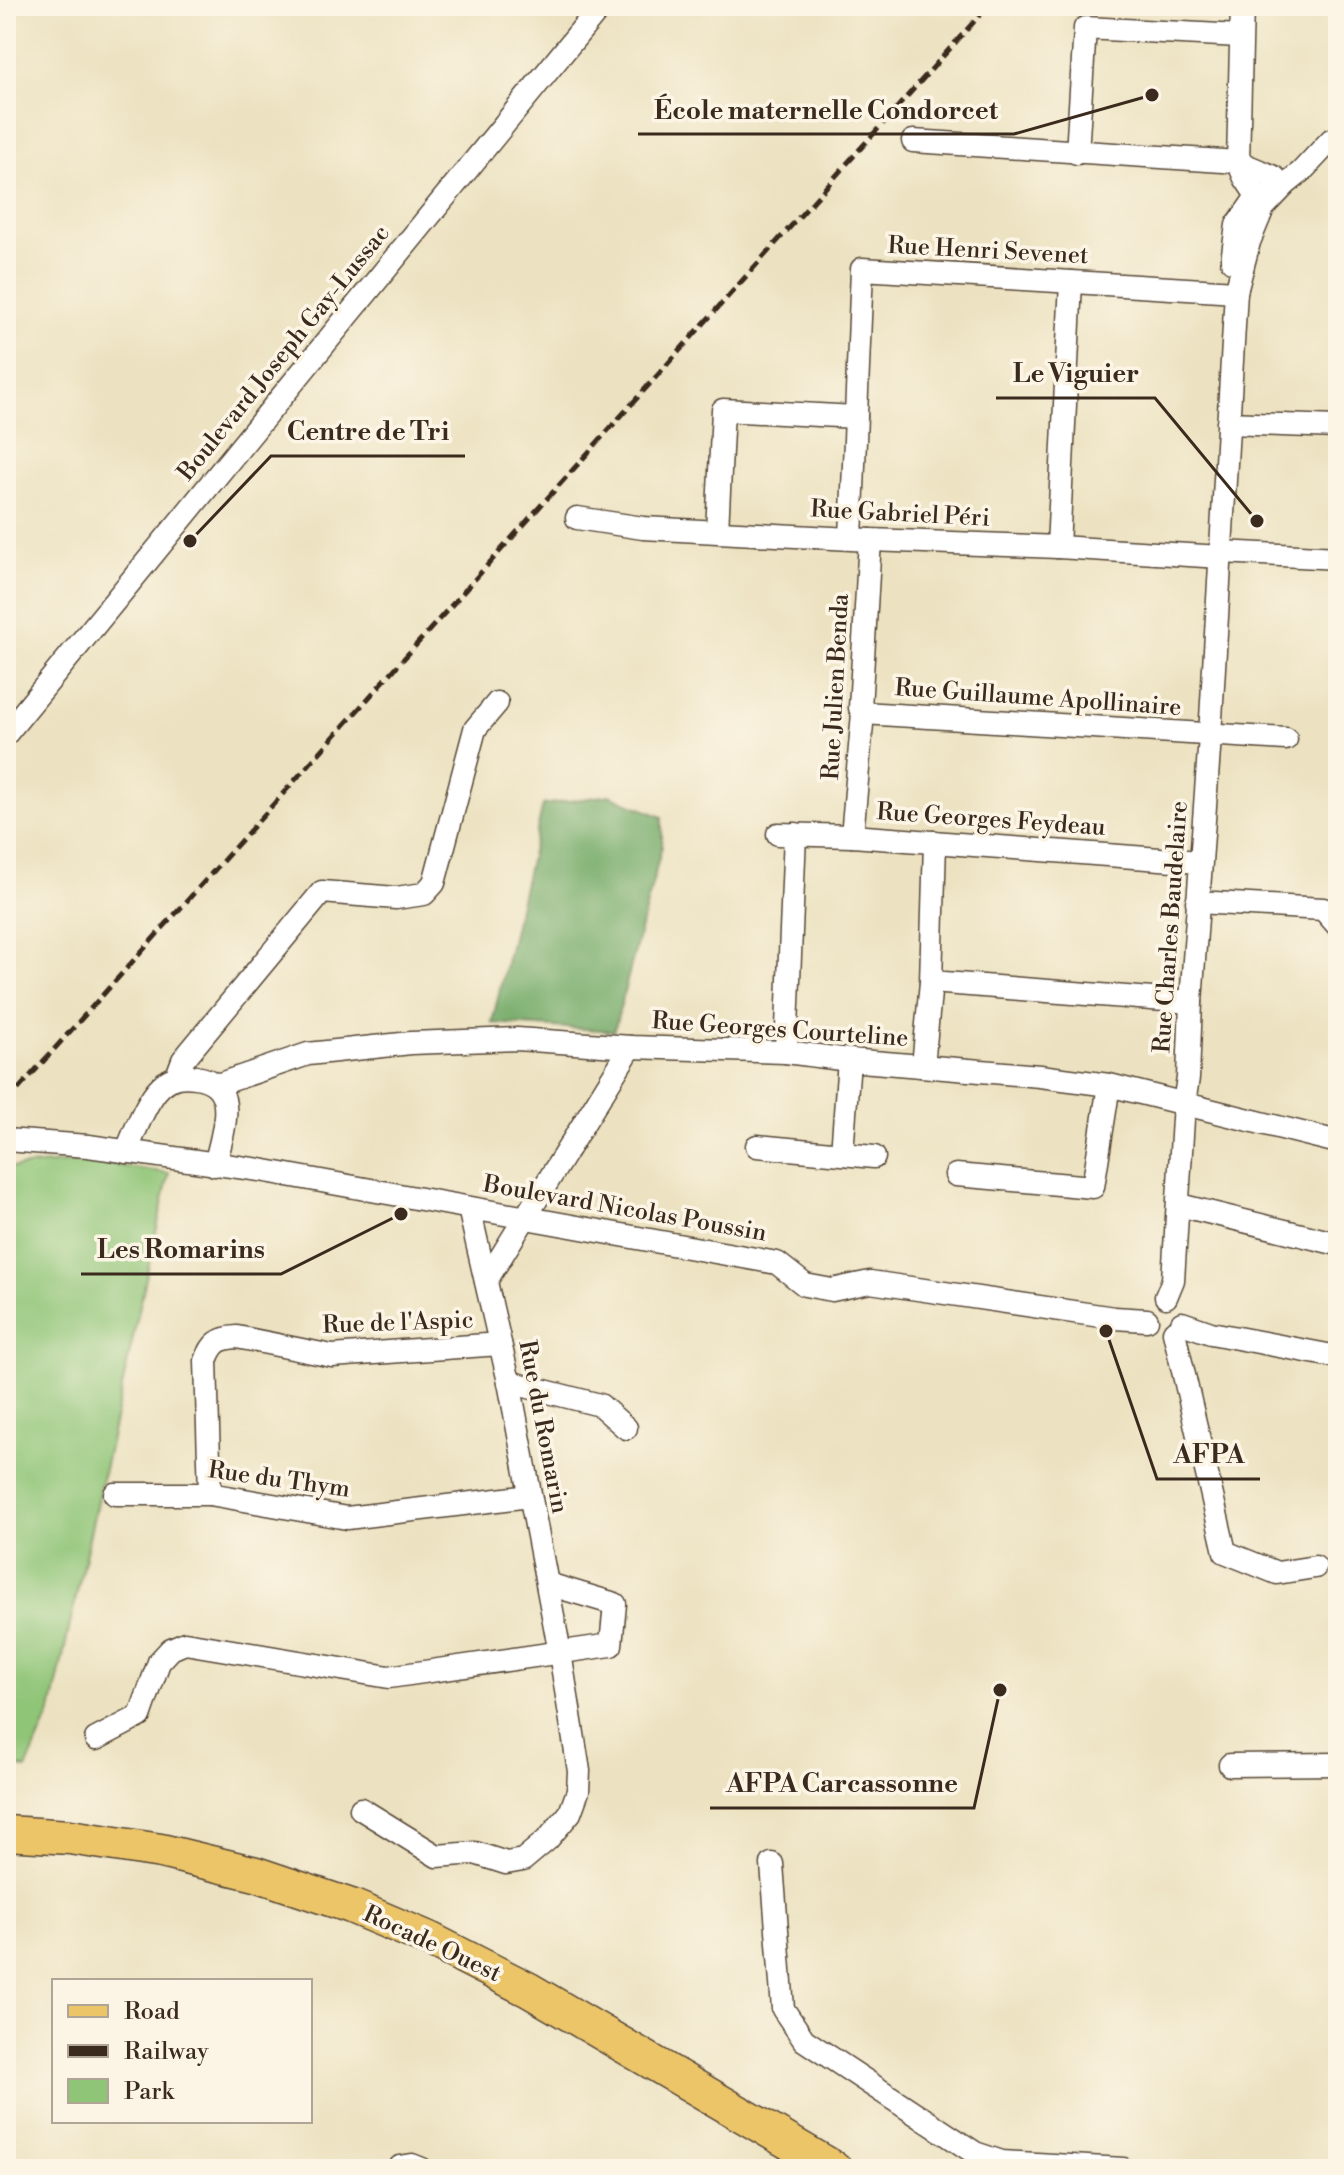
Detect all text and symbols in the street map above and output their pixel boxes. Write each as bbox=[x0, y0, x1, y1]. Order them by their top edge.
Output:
callout: École maternelle Condorcet bbox=[638, 84, 1014, 134]
text: École maternelle Condorcet bbox=[654, 93, 999, 127]
street label: Boulevard Joseph Gay-Lussac bbox=[171, 219, 397, 488]
street label: Rue Henri Sevenet bbox=[887, 231, 1090, 271]
callout: Le Viguier bbox=[996, 348, 1155, 398]
text: Le Viguier bbox=[1013, 358, 1139, 390]
callout: Centre de Tri bbox=[271, 406, 465, 456]
text: Centre de Tri bbox=[287, 416, 449, 448]
street label: Rue Gabriel Péri bbox=[810, 494, 991, 534]
street label: Rue Julien Benda bbox=[816, 592, 856, 781]
street label: Rue Guillaume Apollinaire bbox=[894, 673, 1182, 723]
street label: Rue Georges Feydeau bbox=[875, 797, 1107, 843]
street label: Rue Charles Baudelaire bbox=[1147, 800, 1195, 1054]
street label: Rue Georges Courteline bbox=[651, 1006, 909, 1054]
street label: Boulevard Nicolas Poussin bbox=[480, 1169, 769, 1249]
callout: Les Romarins bbox=[81, 1224, 281, 1274]
text: Les Romarins bbox=[97, 1234, 265, 1266]
street label: Rue de l'Aspic bbox=[322, 1305, 474, 1341]
street label: Rue du Romarin bbox=[512, 1338, 574, 1516]
callout: AFPA bbox=[1157, 1429, 1260, 1479]
text: AFPA bbox=[1172, 1439, 1245, 1471]
street label: Rue du Thym bbox=[206, 1455, 352, 1505]
callout: AFPA Carcassonne bbox=[710, 1758, 974, 1808]
text: AFPA Carcassonne bbox=[725, 1768, 958, 1800]
street label: Rocade Ouest bbox=[358, 1899, 506, 1989]
legend bbox=[52, 1979, 312, 2123]
text: Road bbox=[124, 1997, 180, 2027]
text: Railway bbox=[124, 2037, 209, 2067]
text: Park bbox=[124, 2077, 175, 2107]

